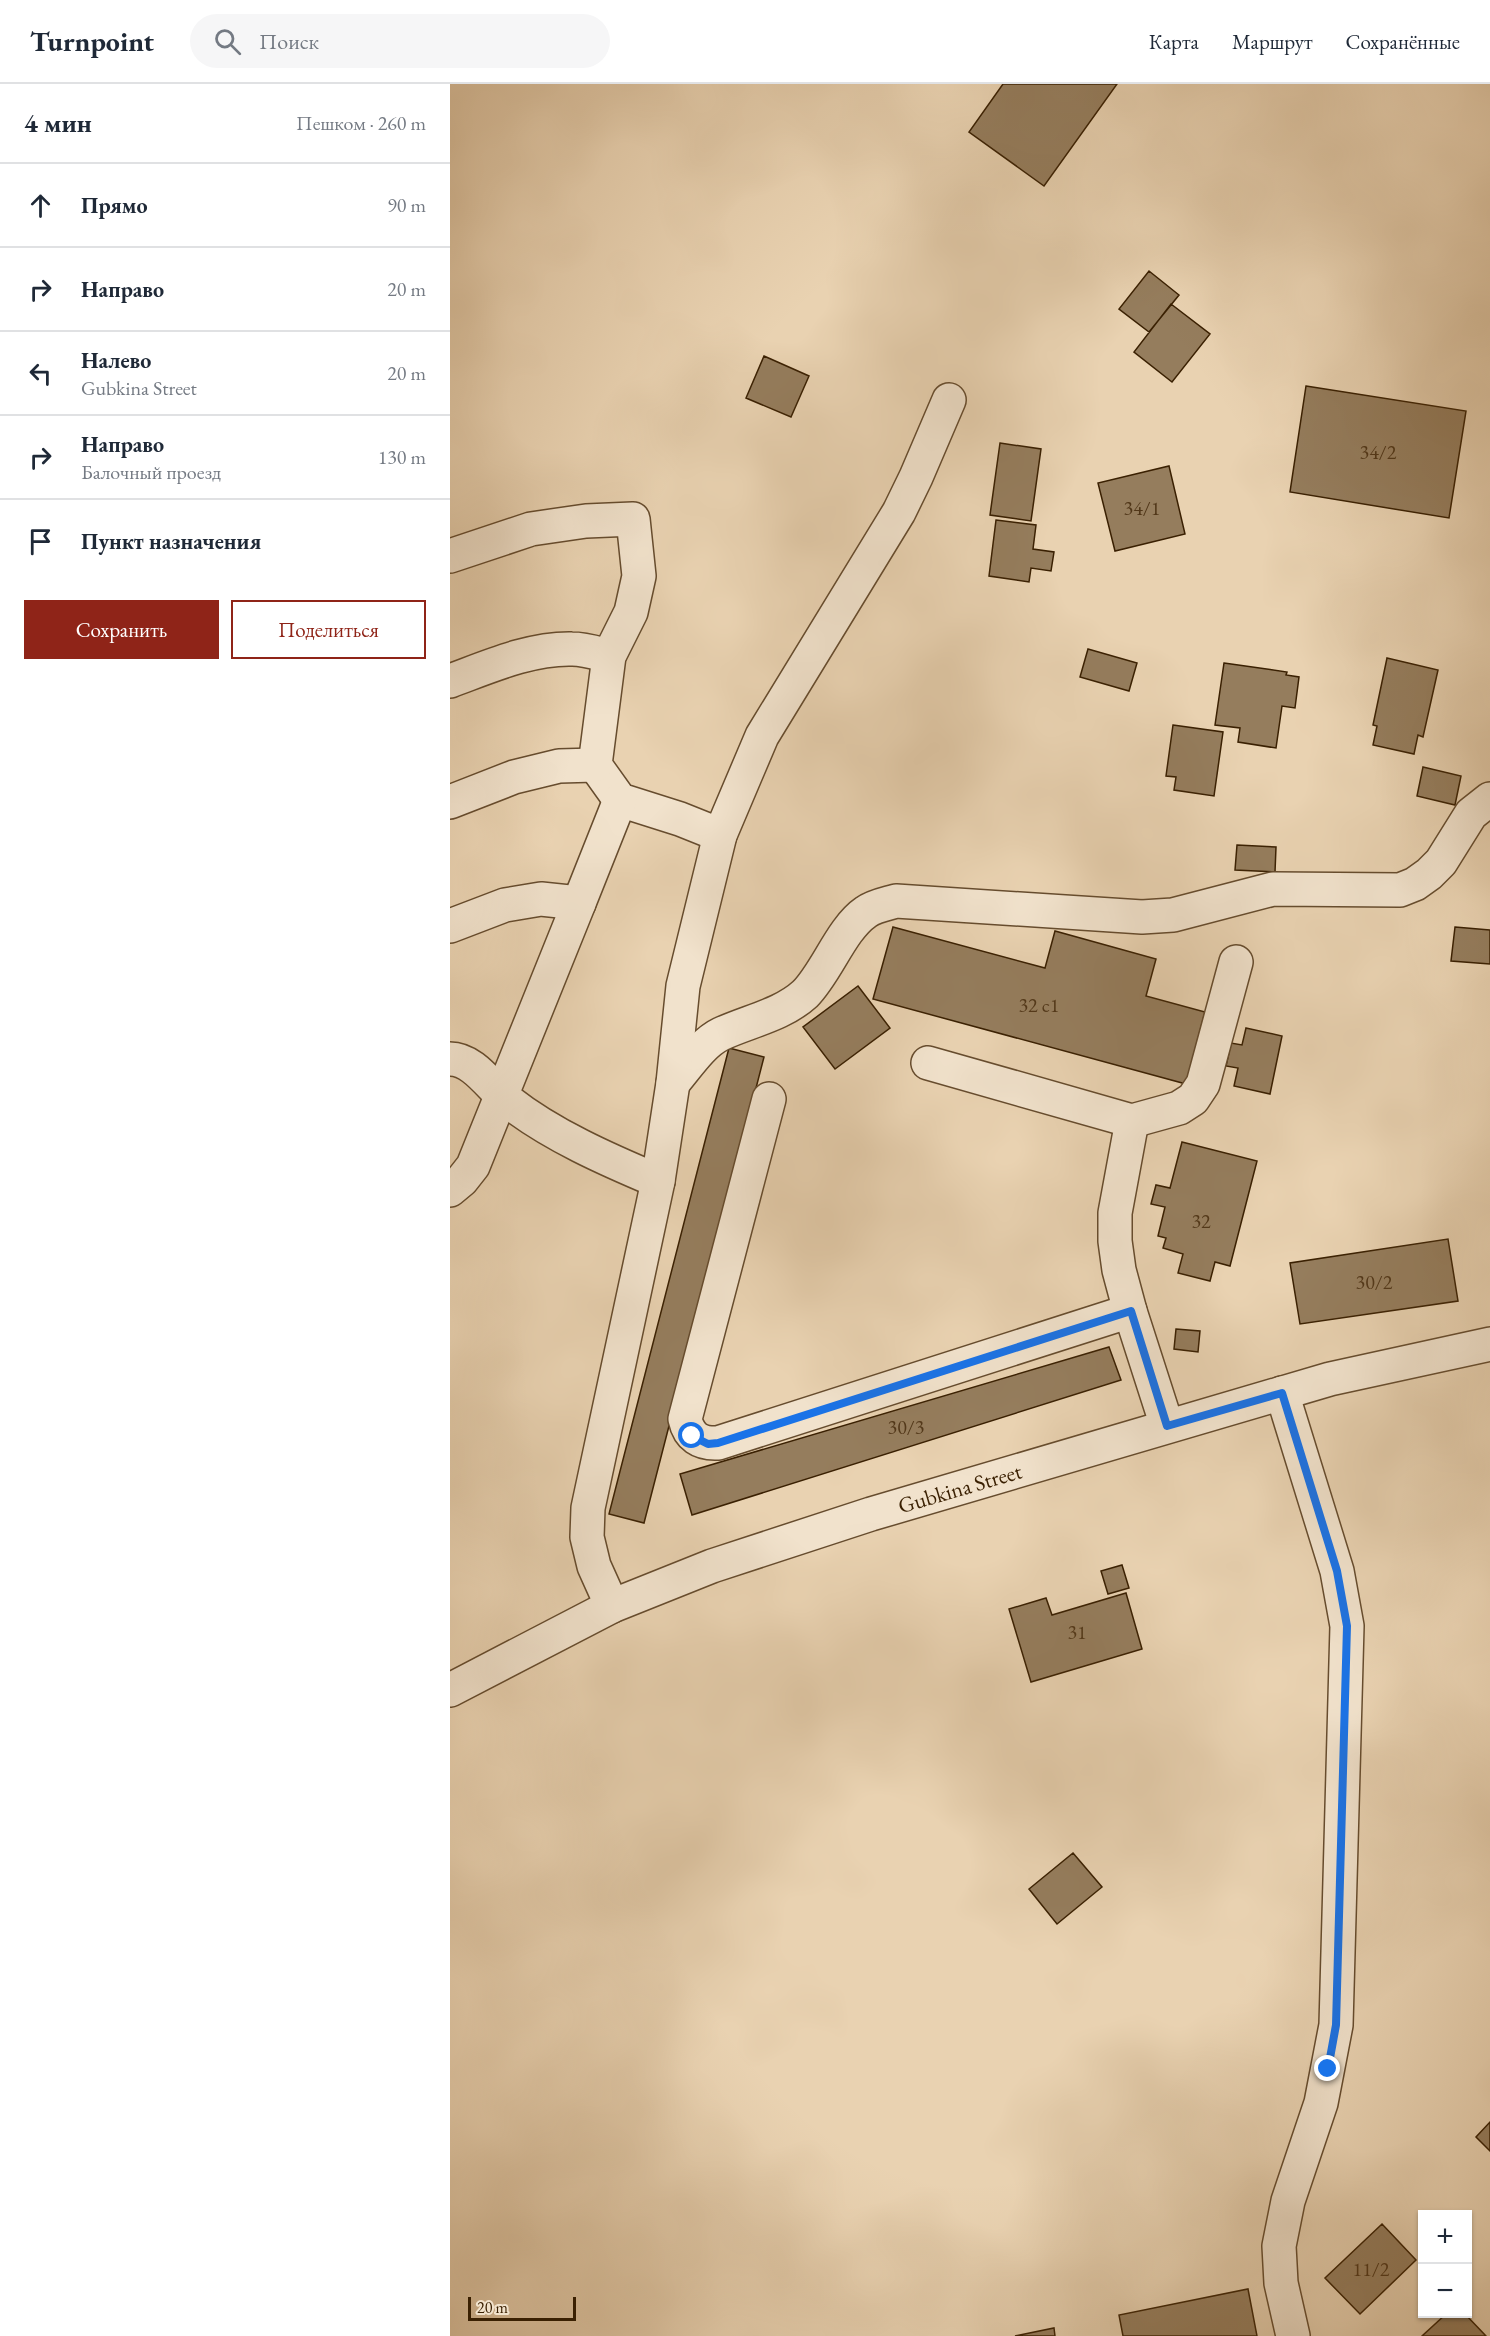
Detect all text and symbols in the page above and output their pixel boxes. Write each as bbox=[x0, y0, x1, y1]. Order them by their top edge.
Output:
search box bbox=[190, 14, 610, 68]
text: Turnpoint bbox=[30, 23, 154, 59]
icon: search bbox=[211, 25, 244, 58]
text: Поиск bbox=[259, 27, 319, 56]
text: Карта bbox=[1149, 28, 1199, 55]
text: Маршрут bbox=[1232, 28, 1313, 55]
text: Сохранённые bbox=[1346, 28, 1460, 55]
text: 4 мин bbox=[24, 106, 92, 140]
text: Пешком · 260 m bbox=[296, 110, 426, 136]
icon: ahead bbox=[24, 189, 57, 222]
text: Прямо bbox=[81, 191, 148, 220]
text: 90 m bbox=[387, 192, 426, 218]
icon: right bbox=[24, 273, 57, 306]
text: Направо bbox=[81, 275, 164, 304]
text: 20 m bbox=[387, 276, 426, 302]
text: Налево bbox=[81, 346, 151, 375]
icon: left bbox=[24, 357, 57, 390]
text: 20 m bbox=[387, 360, 426, 386]
text: Gubkina Street bbox=[81, 375, 197, 401]
text: Направо bbox=[81, 430, 164, 459]
house number: 34/2 bbox=[1360, 439, 1397, 465]
icon: right bbox=[24, 441, 57, 474]
text: 130 m bbox=[378, 444, 426, 470]
text: Балочный проезд bbox=[81, 459, 221, 485]
house number: 34/1 bbox=[1124, 495, 1160, 521]
icon: arrive bbox=[24, 525, 57, 558]
text: Пункт назначения bbox=[81, 527, 261, 556]
button: Сохранить bbox=[24, 600, 219, 659]
button: Поделиться bbox=[231, 600, 426, 659]
house number: 32 с1 bbox=[1019, 992, 1059, 1018]
house number: 32 bbox=[1191, 1208, 1211, 1234]
house number: 30/2 bbox=[1356, 1269, 1393, 1295]
house number: 30/3 bbox=[888, 1414, 924, 1440]
route start bbox=[678, 1422, 704, 1448]
street label: Gubkina Street bbox=[894, 1456, 1025, 1520]
house number: 31 bbox=[1067, 1619, 1087, 1645]
route end bbox=[1314, 2055, 1340, 2081]
map controls bbox=[1418, 2210, 1472, 2318]
button: + bbox=[1418, 2210, 1472, 2264]
house number: 11/2 bbox=[1353, 2256, 1390, 2282]
button: − bbox=[1418, 2264, 1472, 2318]
scale bar bbox=[468, 2294, 576, 2322]
text: 20 m bbox=[477, 2297, 508, 2318]

